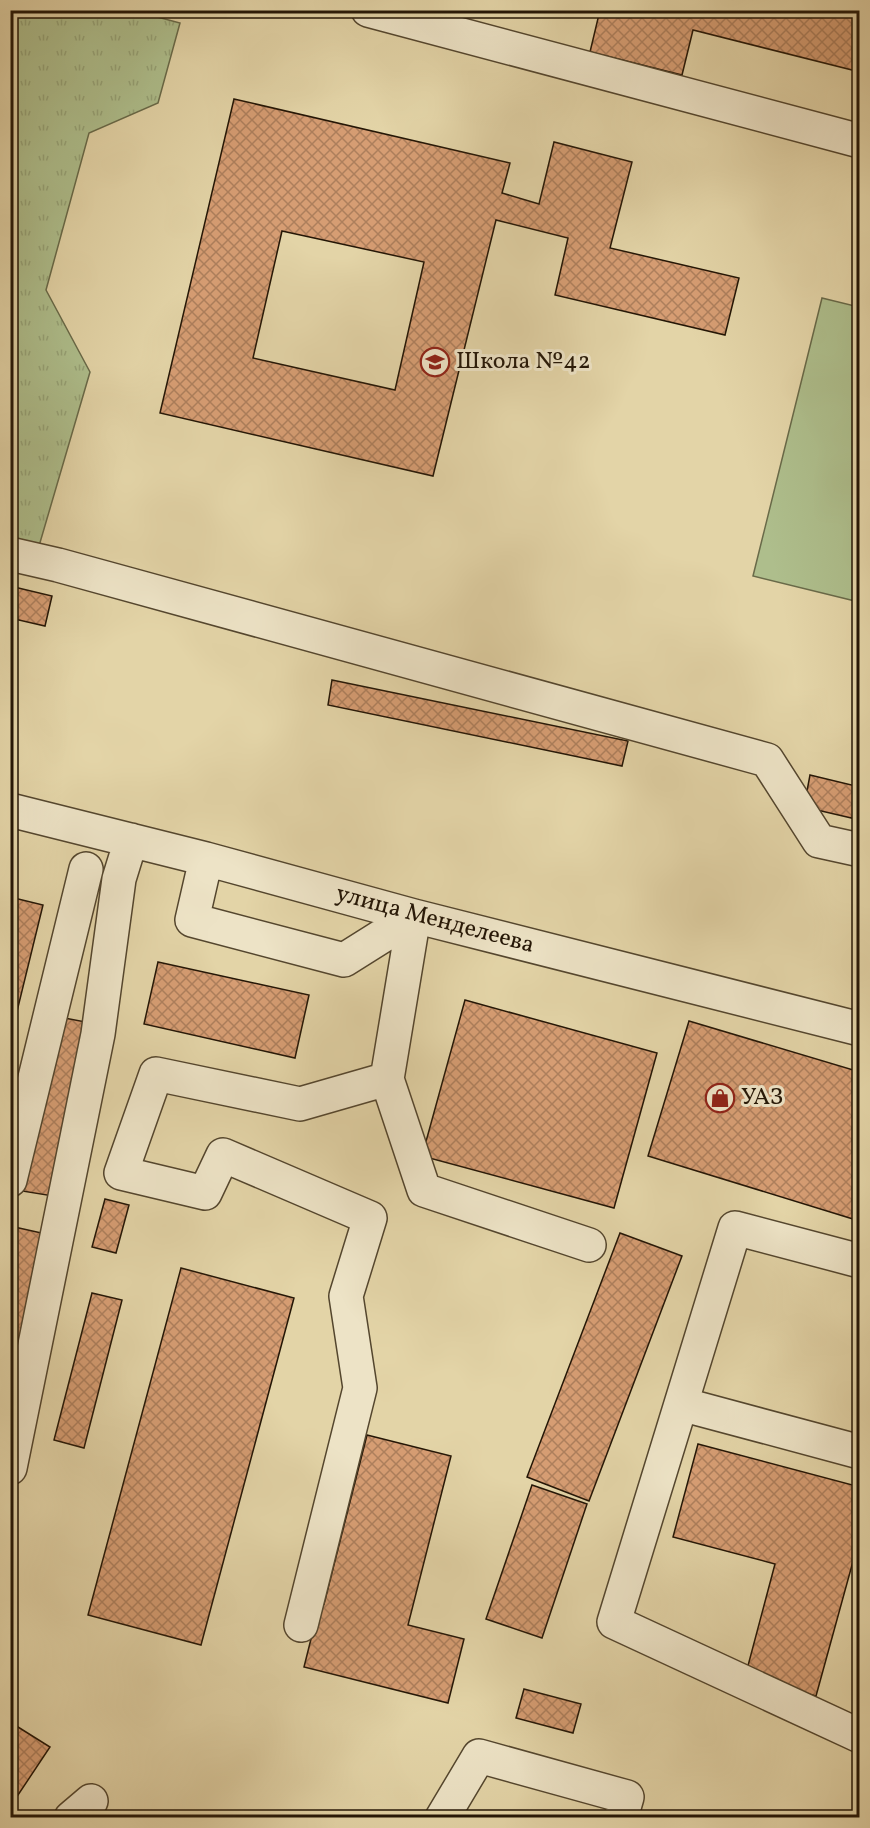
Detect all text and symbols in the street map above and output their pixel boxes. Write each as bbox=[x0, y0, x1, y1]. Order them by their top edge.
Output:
place label: Школа №42 bbox=[456, 345, 591, 379]
school or university icon: Школа №42 bbox=[419, 346, 451, 378]
street label: улица Менделеева bbox=[332, 877, 538, 963]
place label: УАЗ bbox=[741, 1081, 783, 1115]
shop icon: УАЗ bbox=[704, 1082, 736, 1114]

